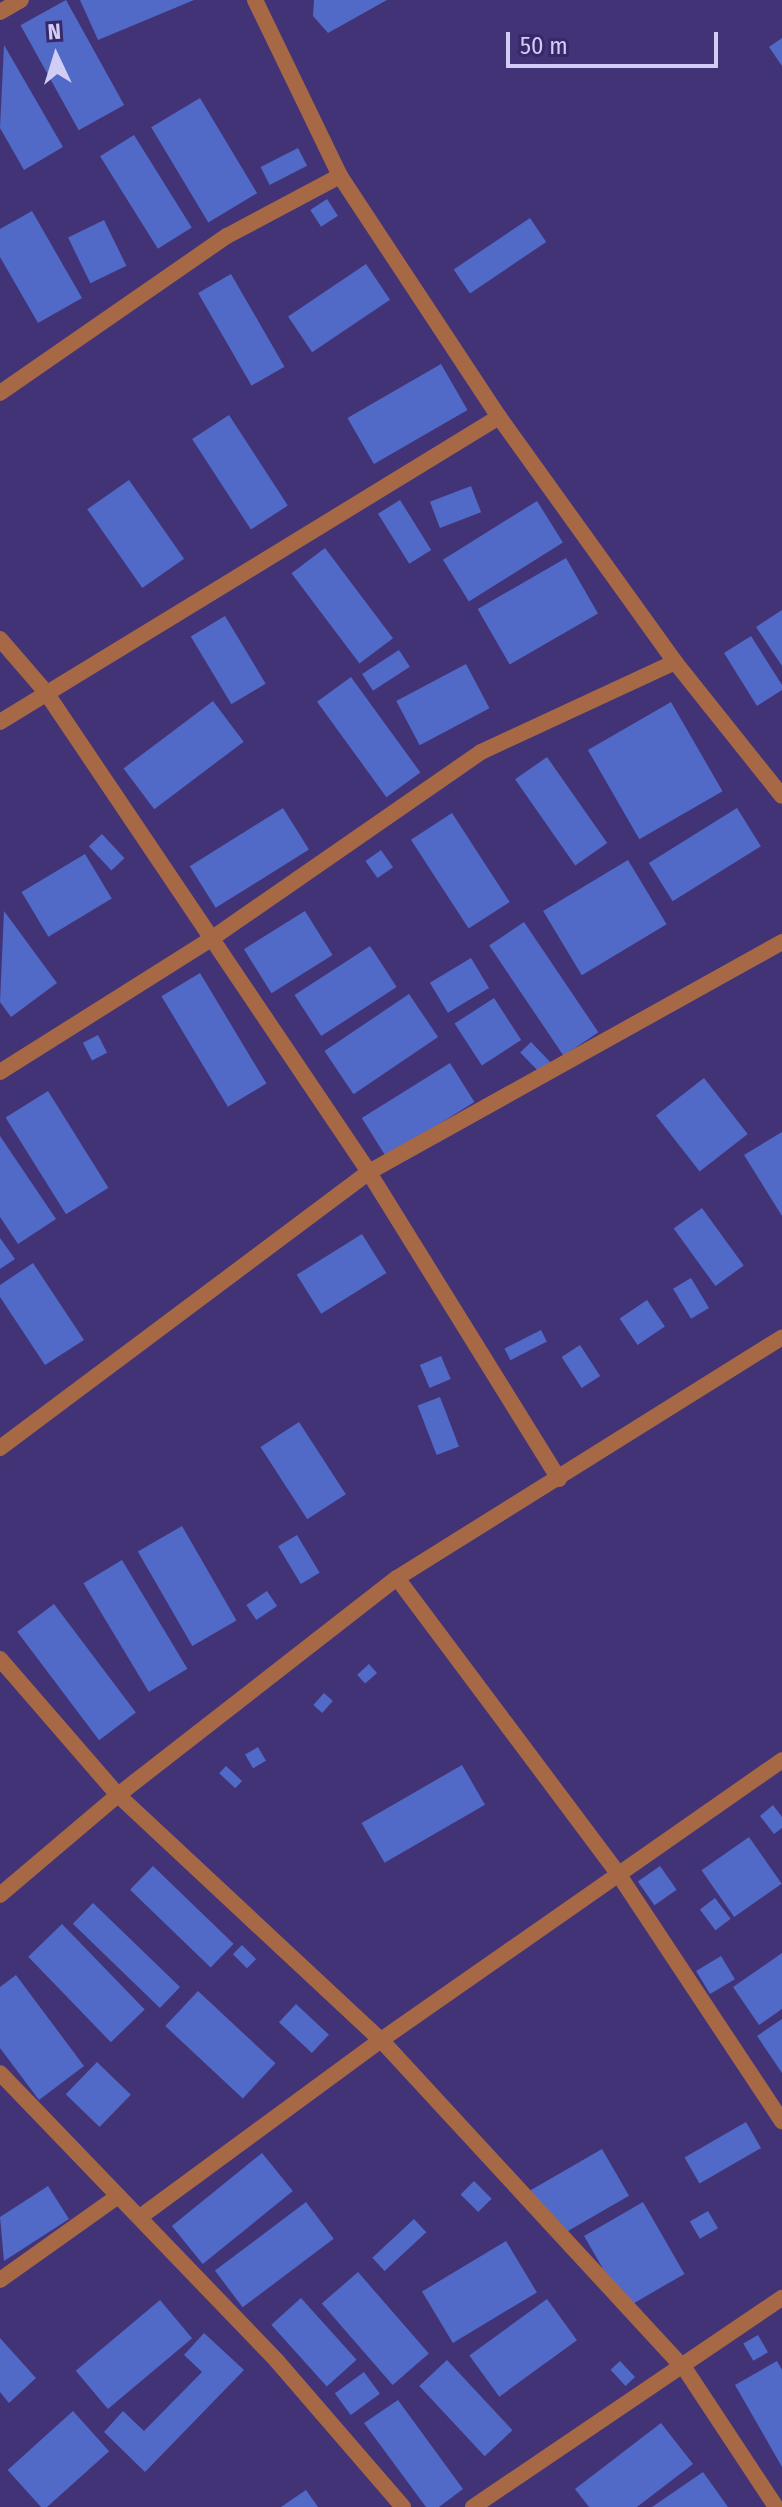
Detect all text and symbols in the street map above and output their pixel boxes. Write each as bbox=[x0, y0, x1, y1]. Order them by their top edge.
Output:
north arrow bbox=[16, 16, 96, 96]
scale bar bbox=[510, 16, 722, 66]
text: N bbox=[47, 18, 62, 45]
text: 50 m bbox=[520, 32, 568, 60]

